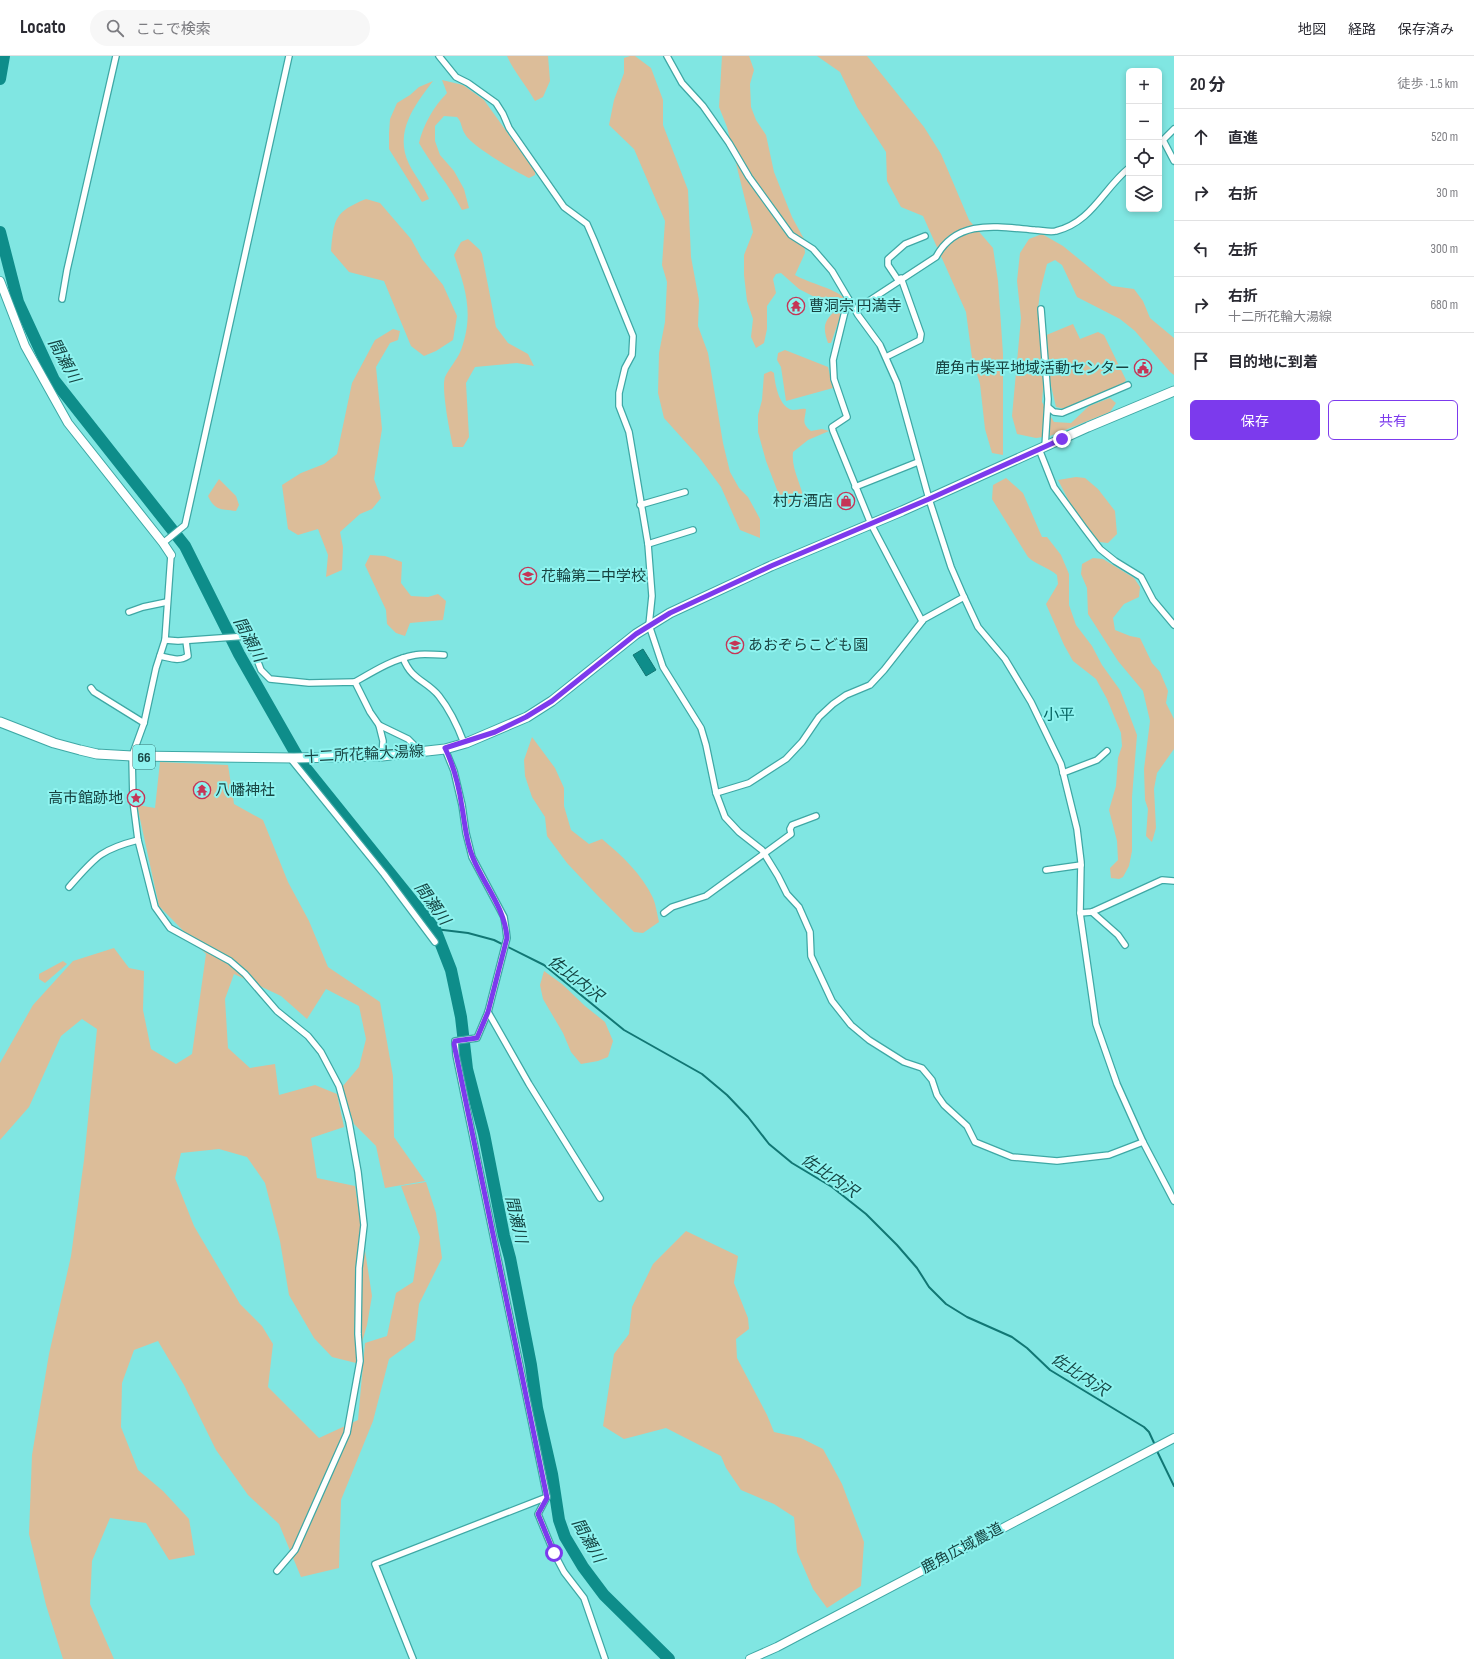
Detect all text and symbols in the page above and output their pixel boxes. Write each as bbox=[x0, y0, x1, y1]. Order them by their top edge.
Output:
search box bbox=[90, 10, 370, 46]
text: Locato bbox=[20, 16, 66, 39]
icon: search bbox=[104, 17, 126, 39]
text: ここで検索 bbox=[136, 20, 211, 39]
text: 地図 bbox=[1298, 21, 1326, 38]
text: 経路 bbox=[1348, 21, 1376, 38]
text: 保存済み bbox=[1398, 21, 1454, 38]
map controls bbox=[1126, 68, 1162, 212]
button: + bbox=[1126, 68, 1162, 104]
text: 20 分 bbox=[1190, 75, 1225, 95]
text: 徒歩 · 1.5 km bbox=[1397, 76, 1458, 92]
button: − bbox=[1126, 104, 1162, 140]
icon: ahead bbox=[1190, 126, 1212, 148]
text: 直進 bbox=[1228, 129, 1258, 148]
text: 520 m bbox=[1431, 129, 1458, 145]
button: locate bbox=[1126, 140, 1162, 176]
button: layers bbox=[1126, 176, 1162, 212]
icon: right bbox=[1190, 182, 1212, 204]
text: 右折 bbox=[1228, 185, 1258, 204]
text: 30 m bbox=[1436, 185, 1458, 201]
icon: left bbox=[1190, 238, 1212, 260]
text: 左折 bbox=[1228, 241, 1258, 260]
text: 300 m bbox=[1431, 241, 1458, 257]
text: 右折 bbox=[1228, 287, 1258, 306]
icon: right bbox=[1190, 294, 1212, 316]
temple icon: 曹洞宗 円満寺 bbox=[786, 296, 806, 316]
place label: 曹洞宗 円満寺 bbox=[809, 297, 901, 316]
text: 680 m bbox=[1430, 297, 1458, 313]
text: 十二所花輪大湯線 bbox=[1228, 309, 1332, 325]
water label: 間瀬川 bbox=[44, 335, 85, 388]
icon: arrive bbox=[1190, 350, 1212, 372]
text: 目的地に到着 bbox=[1228, 353, 1318, 372]
public building icon: 鹿角市柴平地域活動センター bbox=[1133, 358, 1153, 378]
place label: 鹿角市柴平地域活動センター bbox=[935, 359, 1130, 378]
button: 保存 bbox=[1190, 400, 1320, 440]
button: 共有 bbox=[1328, 400, 1458, 440]
route end bbox=[1053, 430, 1071, 448]
shop icon: 村方酒店 bbox=[836, 491, 856, 511]
place label: 村方酒店 bbox=[773, 492, 833, 511]
school or university icon: 花輪第二中学校 bbox=[518, 566, 538, 586]
place label: 花輪第二中学校 bbox=[541, 567, 646, 586]
water label: 間瀬川 bbox=[229, 614, 269, 667]
school or university icon: あおぞらこども園 bbox=[725, 635, 745, 655]
place label: あおぞらこども園 bbox=[748, 636, 868, 655]
district label: 小平 bbox=[1043, 706, 1075, 725]
street label: 十二所花輪大湯線 bbox=[304, 742, 424, 767]
road number: 66 bbox=[133, 745, 155, 769]
temple icon: 八幡神社 bbox=[192, 780, 212, 800]
place label: 八幡神社 bbox=[215, 781, 275, 800]
place icon: 高市館跡地 bbox=[126, 788, 146, 808]
place label: 高市館跡地 bbox=[48, 789, 123, 808]
water label: 間瀬川 bbox=[410, 879, 455, 930]
water label: 佐比内沢 bbox=[544, 952, 608, 1008]
water label: 佐比内沢 bbox=[797, 1150, 863, 1203]
water label: 間瀬川 bbox=[501, 1194, 531, 1247]
water label: 佐比内沢 bbox=[1047, 1350, 1113, 1402]
water label: 間瀬川 bbox=[567, 1515, 609, 1568]
street label: 鹿角広域農道 bbox=[918, 1519, 1006, 1578]
route start bbox=[545, 1544, 563, 1562]

